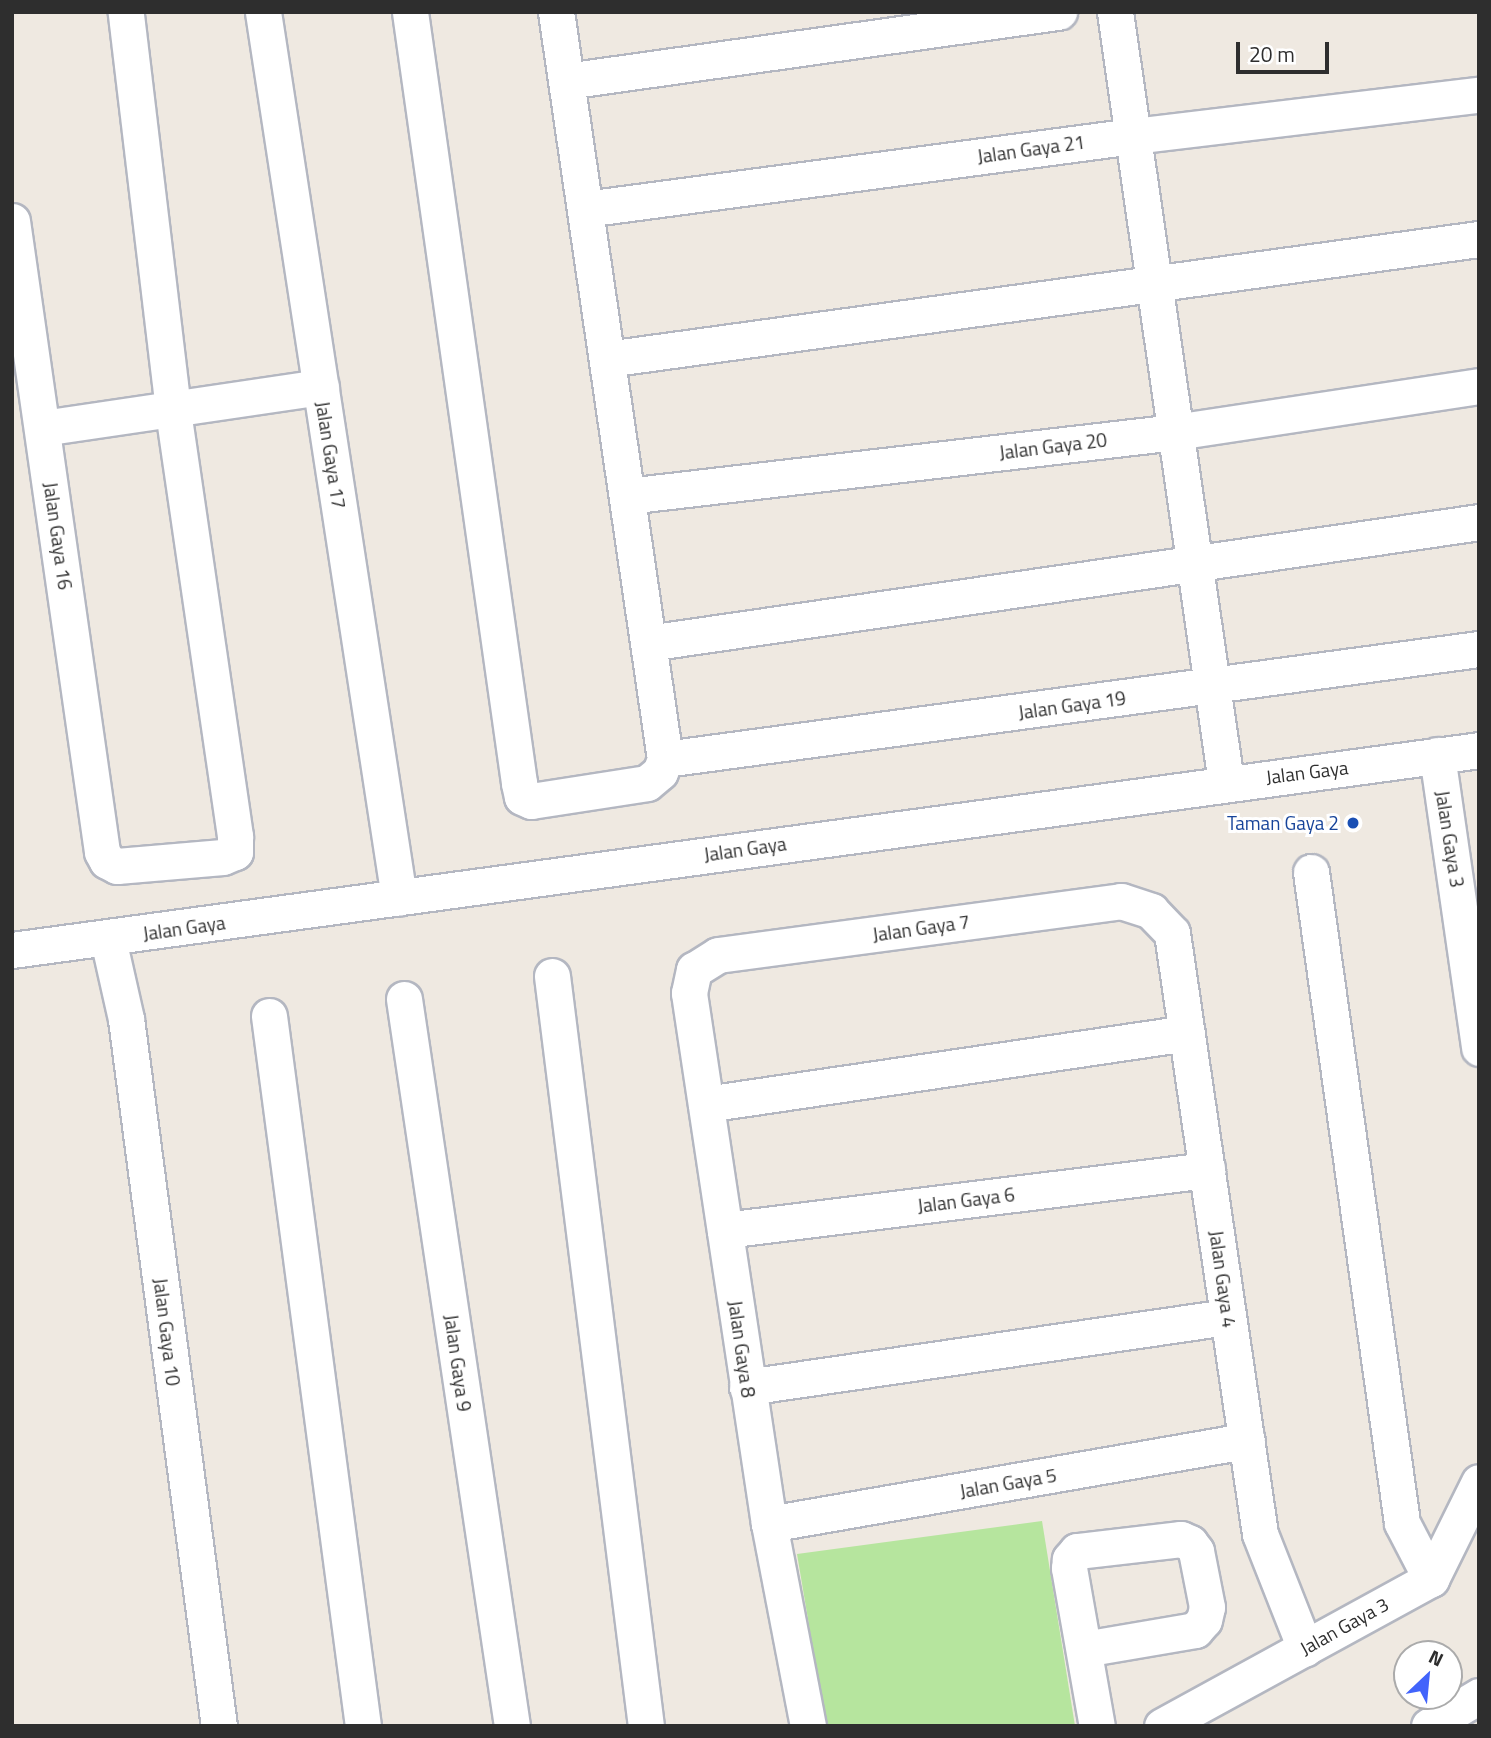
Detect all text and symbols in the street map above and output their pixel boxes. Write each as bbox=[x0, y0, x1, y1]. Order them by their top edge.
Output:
scale bar bbox=[1239, 28, 1332, 72]
text: 20 m bbox=[1249, 38, 1295, 70]
street label: Jalan Gaya 21 bbox=[976, 130, 1086, 168]
street label: Jalan Gaya 17 bbox=[311, 400, 351, 510]
street label: Jalan Gaya 20 bbox=[998, 428, 1108, 464]
street label: Jalan Gaya 16 bbox=[39, 481, 77, 591]
street label: Jalan Gaya 19 bbox=[1017, 686, 1127, 724]
street label: Jalan Gaya bbox=[1264, 756, 1350, 788]
street label: Jalan Gaya 3 bbox=[1431, 789, 1469, 889]
place label: Taman Gaya 2 bbox=[1227, 812, 1339, 834]
marker: Taman Gaya 2 bbox=[1345, 815, 1361, 831]
street label: Jalan Gaya bbox=[702, 832, 788, 866]
street label: Jalan Gaya 7 bbox=[871, 910, 971, 946]
street label: Jalan Gaya bbox=[141, 911, 227, 945]
street label: Jalan Gaya 6 bbox=[916, 1183, 1016, 1217]
street label: Jalan Gaya 4 bbox=[1205, 1229, 1241, 1329]
street label: Jalan Gaya 10 bbox=[149, 1277, 185, 1387]
street label: Jalan Gaya 8 bbox=[724, 1299, 760, 1399]
street label: Jalan Gaya 9 bbox=[440, 1313, 476, 1413]
street label: Jalan Gaya 5 bbox=[958, 1463, 1058, 1503]
street label: Jalan Gaya 3 bbox=[1296, 1592, 1392, 1660]
north arrow bbox=[1393, 1640, 1463, 1710]
text: N bbox=[1424, 1642, 1449, 1673]

